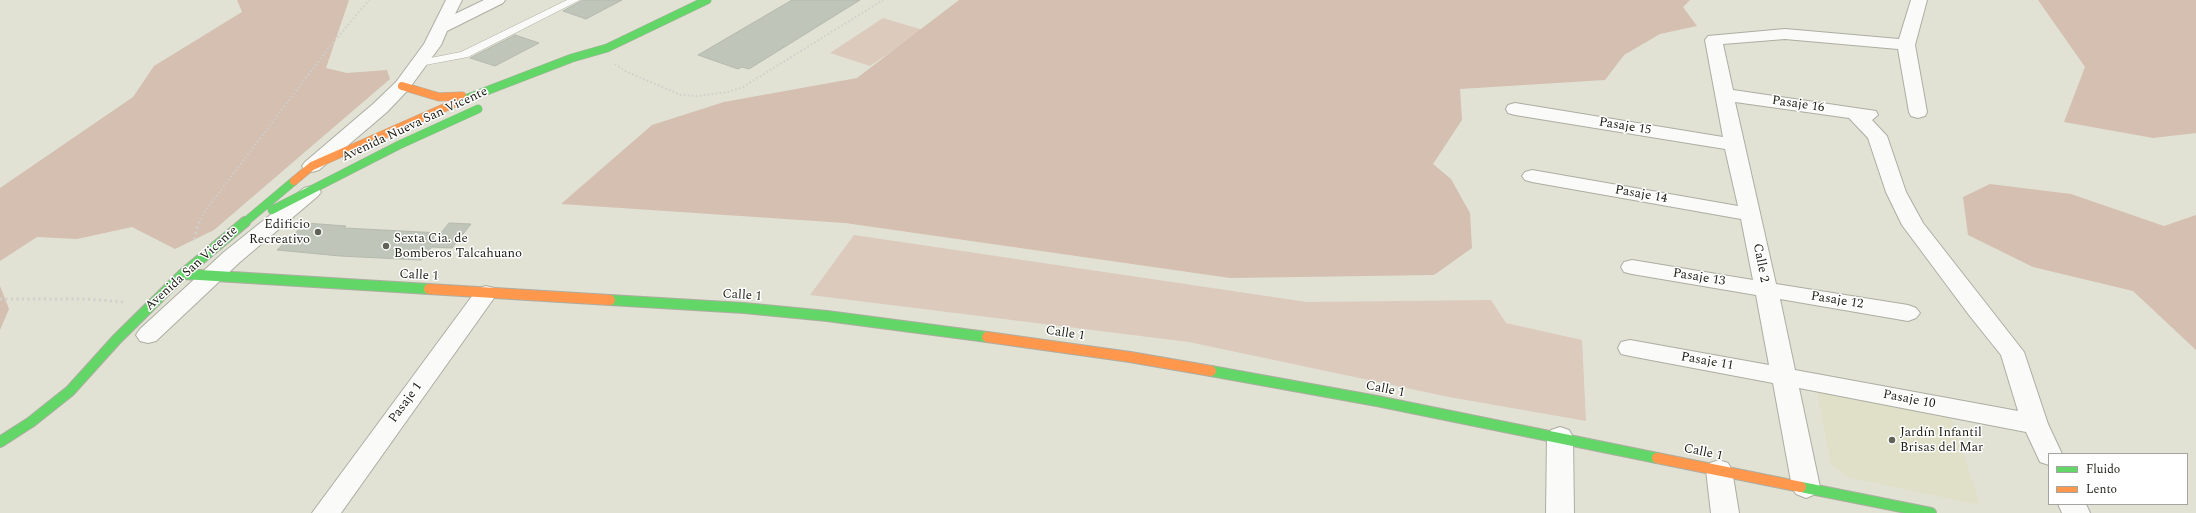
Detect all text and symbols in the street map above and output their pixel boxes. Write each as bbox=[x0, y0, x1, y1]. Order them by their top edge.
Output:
street label: Avenida Nueva San Vicente bbox=[340, 84, 490, 166]
street label: Pasaje 16 bbox=[1771, 94, 1825, 116]
street label: Pasaje 15 bbox=[1598, 115, 1652, 139]
street label: Pasaje 14 bbox=[1614, 183, 1668, 207]
place label: Edificio Recreativo bbox=[249, 217, 310, 248]
street label: Avenida San Vicente bbox=[142, 223, 242, 315]
marker: Edificio Recreativo bbox=[313, 227, 323, 237]
place label: Sexta Cia. de Bomberos Talcahuano bbox=[394, 231, 522, 262]
marker: Sexta Cia. de Bomberos Talcahuano bbox=[381, 241, 391, 251]
street label: Calle 2 bbox=[1749, 242, 1771, 284]
street label: Pasaje 13 bbox=[1672, 266, 1726, 290]
street label: Calle 1 bbox=[399, 267, 439, 285]
street label: Calle 1 bbox=[722, 287, 762, 305]
street label: Pasaje 12 bbox=[1810, 289, 1864, 313]
street label: Calle 1 bbox=[1044, 323, 1086, 345]
street label: Pasaje 11 bbox=[1680, 350, 1734, 374]
street label: Calle 1 bbox=[1364, 379, 1406, 401]
street label: Pasaje 1 bbox=[386, 380, 426, 426]
street label: Pasaje 10 bbox=[1882, 387, 1936, 413]
place label: Jardín Infantil Brisas del Mar bbox=[1900, 425, 1983, 456]
marker: Jardín Infantil Brisas del Mar bbox=[1887, 435, 1897, 445]
street label: Calle 1 bbox=[1682, 441, 1724, 465]
legend bbox=[2048, 453, 2188, 505]
text: Fluido bbox=[2086, 460, 2120, 479]
text: Lento bbox=[2086, 480, 2117, 499]

